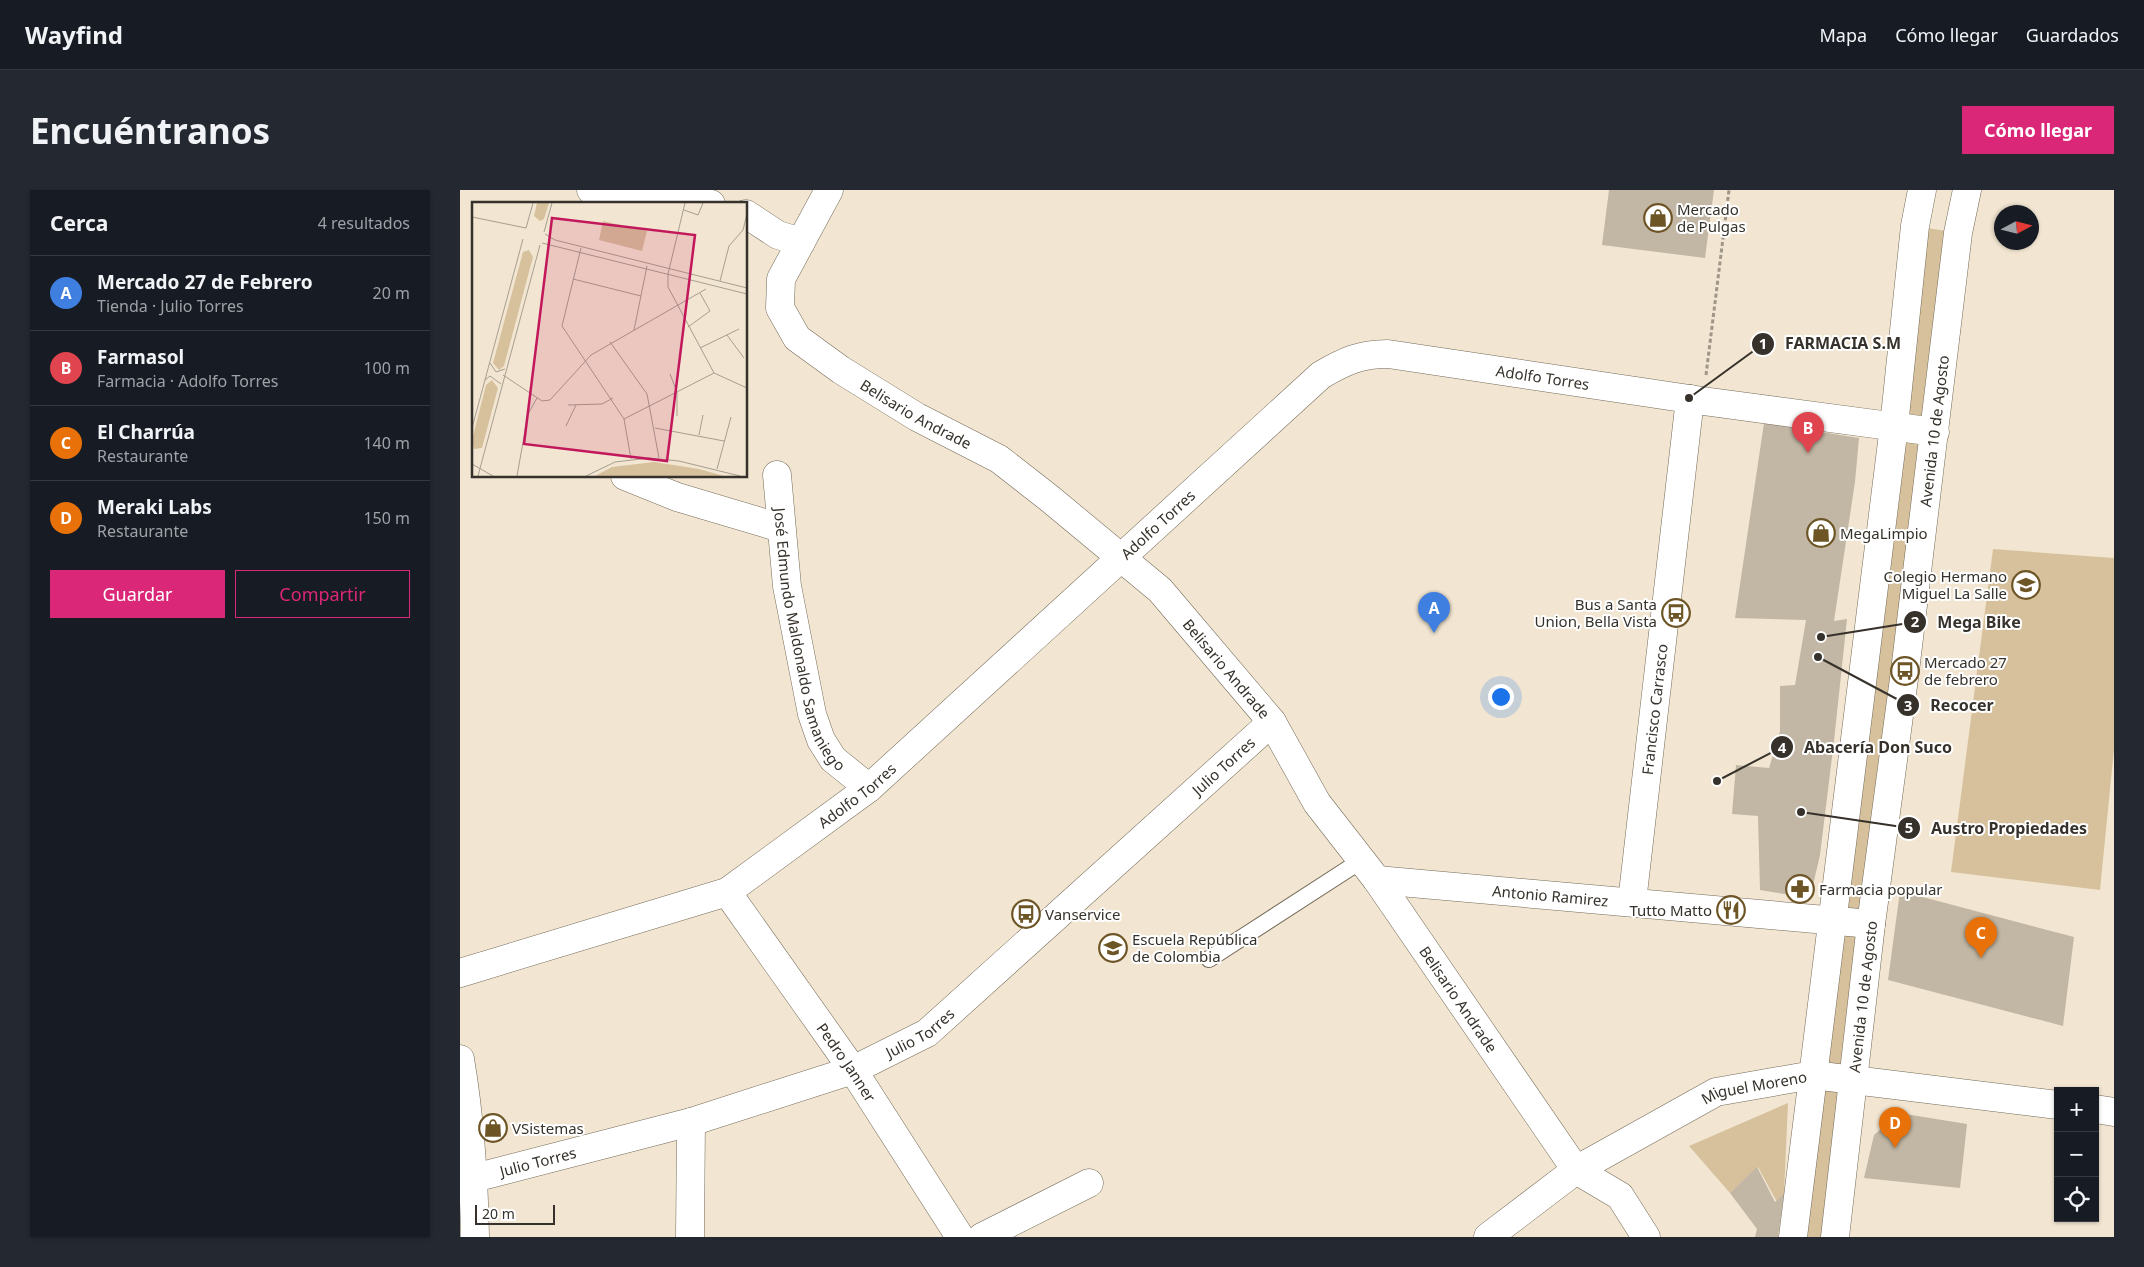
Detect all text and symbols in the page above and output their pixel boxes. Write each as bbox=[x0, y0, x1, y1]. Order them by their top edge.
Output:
text: Wayfind bbox=[25, 18, 123, 51]
text: Mapa bbox=[1820, 23, 1867, 47]
text: Cómo llegar bbox=[1895, 23, 1998, 47]
text: Guardados bbox=[2026, 23, 2119, 47]
button: Cómo llegar bbox=[1962, 106, 2114, 154]
text: Encuéntranos bbox=[30, 107, 270, 154]
place label: Mercado de Pulgas bbox=[1677, 199, 1746, 236]
inset map bbox=[472, 202, 748, 478]
shop icon: Mercado de Pulgas bbox=[1643, 203, 1673, 233]
north arrow bbox=[1994, 205, 2039, 250]
text: Cerca bbox=[50, 209, 108, 237]
text: 4 resultados bbox=[318, 212, 410, 234]
text: Mercado 27 de Febrero bbox=[97, 269, 313, 295]
text: A bbox=[60, 282, 72, 304]
text: 20 m bbox=[373, 282, 410, 304]
text: Tienda · Julio Torres bbox=[97, 295, 244, 317]
callout: FARMACIA S.M bbox=[1750, 328, 1911, 359]
text: FARMACIA S.M bbox=[1785, 332, 1901, 354]
text: 1 bbox=[1759, 333, 1767, 353]
text: Farmasol bbox=[97, 344, 184, 370]
street label: Avenida 10 de Agosto bbox=[1915, 354, 1953, 508]
text: B bbox=[61, 357, 71, 379]
text: 100 m bbox=[363, 357, 410, 379]
street label: Adolfo Torres bbox=[1495, 360, 1591, 394]
text: Farmacia · Adolfo Torres bbox=[97, 370, 278, 392]
street label: Belisario Andrade bbox=[857, 374, 975, 453]
pin: B bbox=[1792, 412, 1824, 453]
text: El Charrúa bbox=[97, 419, 195, 445]
text: C bbox=[61, 432, 71, 454]
text: 140 m bbox=[363, 432, 410, 454]
text: Restaurante bbox=[97, 445, 188, 467]
street label: Adolfo Torres bbox=[1116, 485, 1199, 563]
text: Meraki Labs bbox=[97, 494, 212, 520]
street label: José Edmundo Maldonaldo Samaniego bbox=[770, 505, 850, 775]
text: D bbox=[60, 507, 72, 529]
text: 150 m bbox=[363, 507, 410, 529]
shop icon: MegaLimpio bbox=[1806, 518, 1836, 548]
text: Restaurante bbox=[97, 520, 188, 542]
place label: MegaLimpio bbox=[1840, 523, 1928, 543]
place label: Colegio Hermano Miguel La Salle bbox=[1883, 566, 2007, 603]
button: Guardar bbox=[50, 570, 225, 618]
button: Compartir bbox=[235, 570, 410, 618]
school or university icon: Colegio Hermano Miguel La Salle bbox=[2011, 570, 2041, 600]
pin: A bbox=[1418, 592, 1450, 633]
place label: Bus a Santa Union, Bella Vista bbox=[1534, 594, 1657, 631]
bus stop icon: Bus a Santa Union, Bella Vista bbox=[1661, 598, 1691, 628]
callout: Mega Bike bbox=[1902, 607, 2031, 638]
text: 2 bbox=[1911, 611, 1920, 631]
text: Mega Bike bbox=[1937, 611, 2021, 633]
street label: Belisario Andrade bbox=[1179, 614, 1275, 723]
street label: Francisco Carrasco bbox=[1637, 643, 1672, 776]
place label: Mercado 27 de febrero bbox=[1924, 652, 2007, 689]
bus stop icon: Mercado 27 de febrero bbox=[1890, 656, 1920, 686]
your location bbox=[1488, 684, 1514, 710]
callout: Recocer bbox=[1896, 690, 2004, 721]
text: Recocer bbox=[1930, 694, 1994, 716]
text: 3 bbox=[1904, 695, 1912, 715]
street label: Julio Torres bbox=[1186, 732, 1259, 801]
callout: Abacería Don Suco bbox=[1769, 732, 1962, 763]
text: Abacería Don Suco bbox=[1804, 736, 1952, 758]
text: 4 bbox=[1778, 737, 1787, 757]
street label: Adolfo Torres bbox=[814, 758, 900, 832]
callout: Austro Propiedades bbox=[1896, 813, 2097, 844]
text: 5 bbox=[1905, 817, 1913, 837]
text: Austro Propiedades bbox=[1931, 817, 2087, 839]
pharmacy icon: Farmacia popular bbox=[1785, 874, 1815, 904]
place label: Farmacia popular bbox=[1819, 879, 1943, 899]
street label: Antonio Ramirez bbox=[1491, 880, 1609, 911]
restaurant icon: Tutto Matto bbox=[1716, 895, 1746, 925]
bus stop icon: Vanservice bbox=[1011, 899, 1041, 929]
place label: Tutto Matto bbox=[1629, 900, 1712, 920]
place label: Vanservice bbox=[1045, 904, 1120, 924]
pin: C bbox=[1965, 917, 1997, 958]
street label: Avenida 10 de Agosto bbox=[1844, 920, 1881, 1074]
place label: Escuela República de Colombia bbox=[1132, 929, 1258, 966]
school or university icon: Escuela República de Colombia bbox=[1098, 933, 1128, 963]
street label: Belisario Andrade bbox=[1415, 942, 1502, 1056]
street label: Julio Torres bbox=[880, 1003, 958, 1063]
street label: Pedro Janner bbox=[813, 1019, 881, 1105]
street label: Miguel Moreno bbox=[1697, 1066, 1808, 1108]
map controls bbox=[2054, 1087, 2099, 1222]
button: + bbox=[2054, 1087, 2099, 1132]
pin: D bbox=[1879, 1107, 1911, 1148]
shop icon: VSistemas bbox=[478, 1113, 508, 1143]
place label: VSistemas bbox=[512, 1118, 584, 1138]
button: − bbox=[2054, 1132, 2099, 1177]
street label: Julio Torres bbox=[496, 1142, 578, 1181]
button: locate bbox=[2054, 1177, 2099, 1222]
scale bar bbox=[475, 1202, 555, 1225]
text: 20 m bbox=[482, 1204, 515, 1223]

